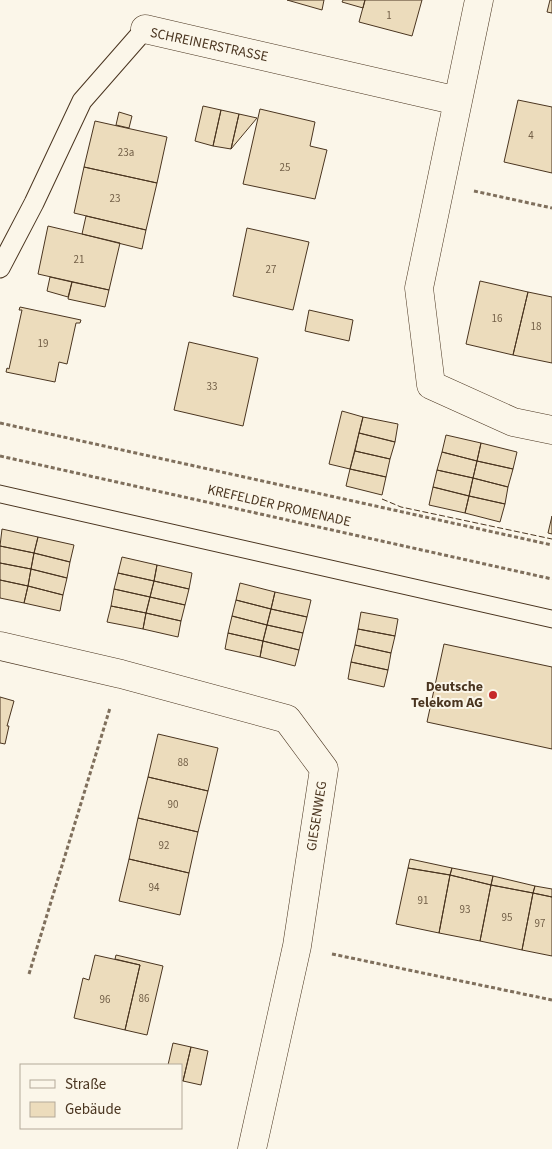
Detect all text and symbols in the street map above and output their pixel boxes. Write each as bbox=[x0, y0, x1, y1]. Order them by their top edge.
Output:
house number: 1 bbox=[386, 8, 392, 23]
street label: SCHREINERSTRASSE bbox=[148, 23, 270, 67]
house number: 4 bbox=[528, 128, 534, 143]
house number: 23a bbox=[118, 145, 134, 160]
house number: 25 bbox=[280, 160, 290, 175]
house number: 23 bbox=[110, 191, 120, 206]
house number: 21 bbox=[74, 252, 84, 267]
house number: 27 bbox=[266, 262, 276, 277]
house number: 16 bbox=[492, 311, 503, 326]
house number: 18 bbox=[531, 319, 542, 334]
house number: 19 bbox=[38, 336, 48, 351]
house number: 33 bbox=[207, 379, 217, 394]
street label: KREFELDER PROMENADE bbox=[205, 480, 353, 532]
place label: Deutsche Telekom AG bbox=[411, 677, 483, 713]
marker: Deutsche Telekom AG bbox=[487, 689, 499, 701]
house number: 88 bbox=[178, 755, 189, 770]
street label: GIESENWEG bbox=[302, 780, 332, 852]
house number: 90 bbox=[168, 797, 178, 812]
house number: 92 bbox=[159, 838, 169, 853]
house number: 94 bbox=[149, 880, 160, 895]
house number: 91 bbox=[418, 893, 428, 908]
house number: 93 bbox=[460, 902, 470, 917]
house number: 95 bbox=[502, 910, 512, 925]
house number: 97 bbox=[535, 916, 545, 931]
house number: 86 bbox=[139, 991, 150, 1006]
house number: 96 bbox=[100, 992, 111, 1007]
legend bbox=[20, 1064, 182, 1129]
text: Straße bbox=[65, 1074, 106, 1095]
text: Gebäude bbox=[65, 1099, 121, 1120]

